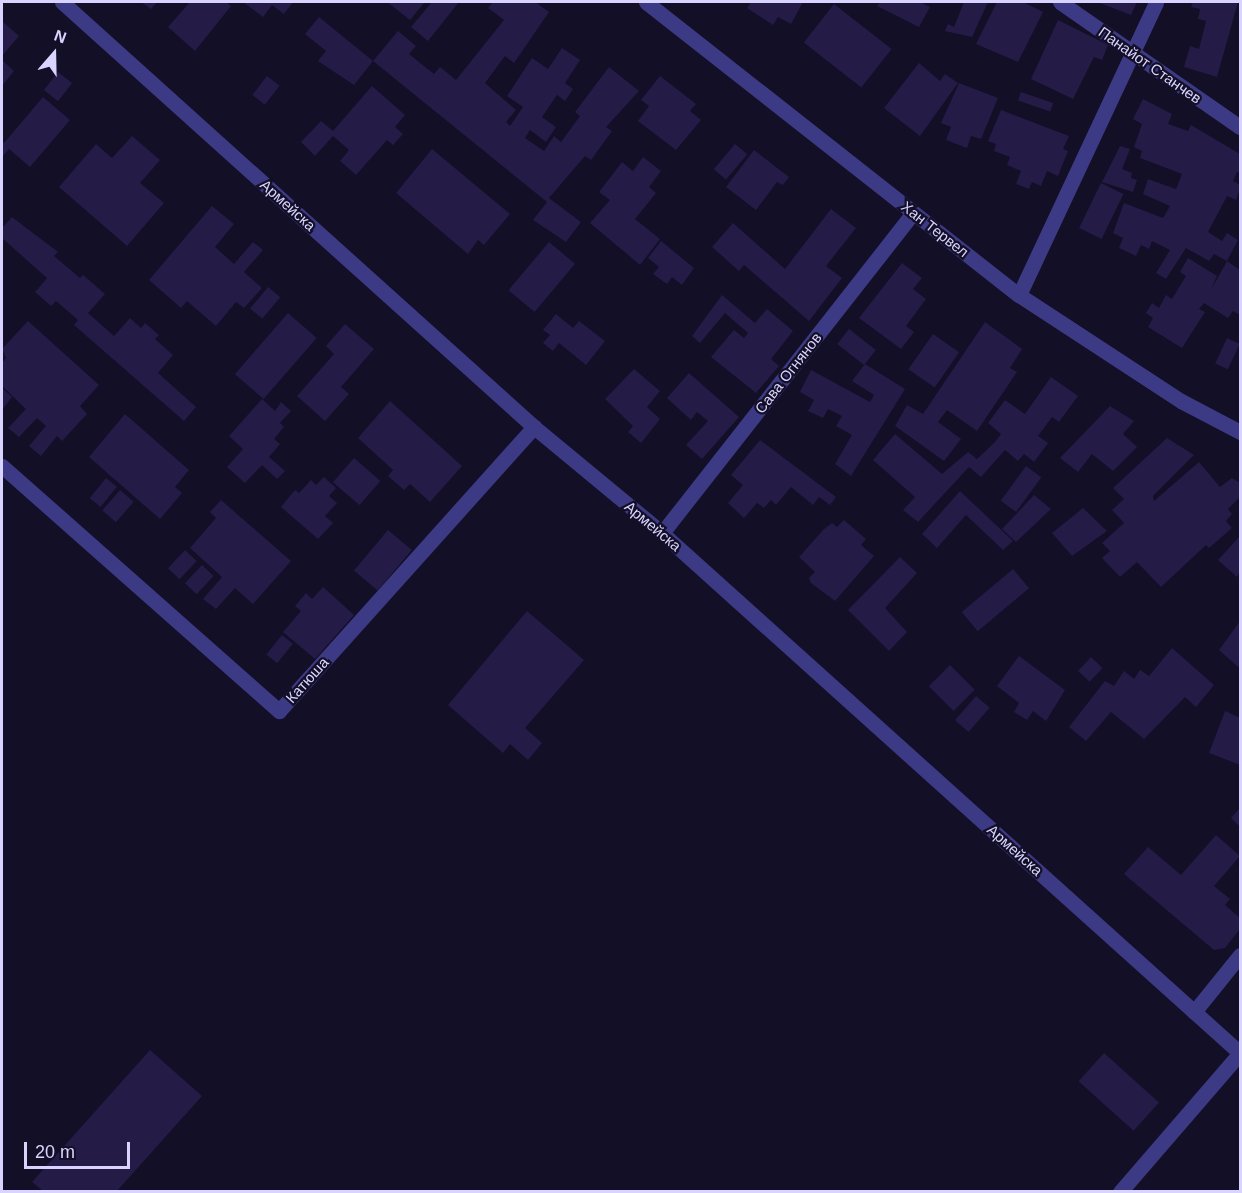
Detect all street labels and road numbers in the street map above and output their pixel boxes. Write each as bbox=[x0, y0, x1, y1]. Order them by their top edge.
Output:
street label: Панайот Станчев bbox=[1095, 23, 1205, 107]
street label: Армейска bbox=[257, 176, 319, 234]
street label: Хан Тервел bbox=[898, 197, 972, 261]
street label: Сава Огнянов bbox=[751, 329, 825, 417]
street label: Армейска bbox=[621, 497, 685, 555]
street label: Катюша bbox=[282, 653, 332, 707]
street label: Армейска bbox=[984, 821, 1046, 879]

